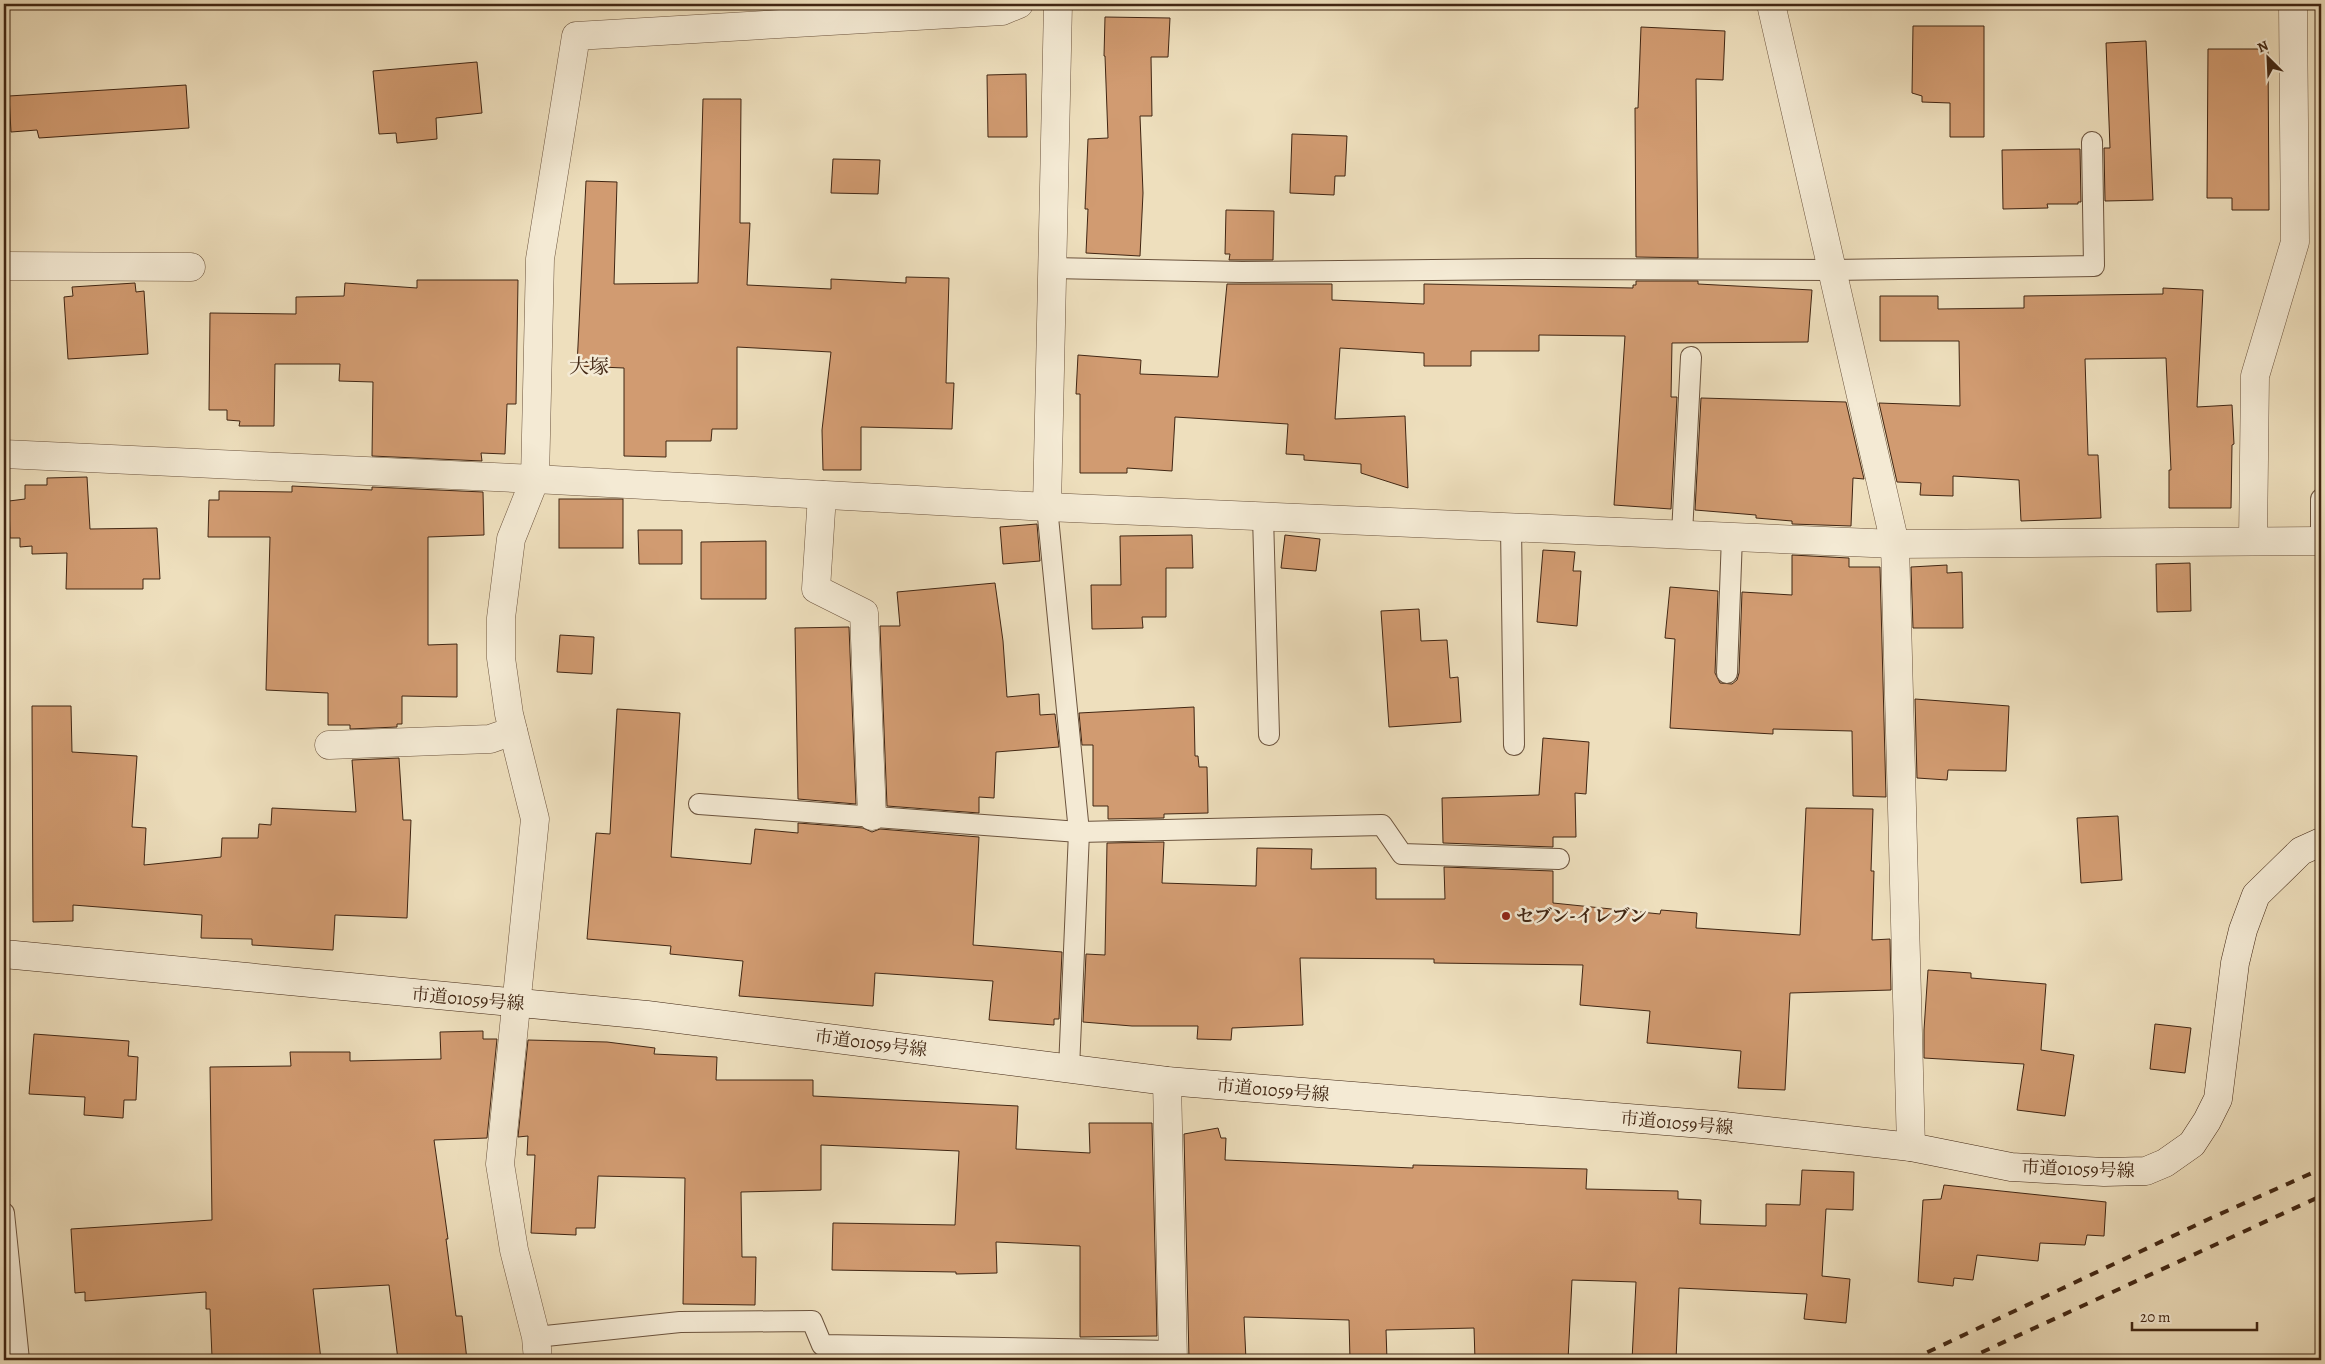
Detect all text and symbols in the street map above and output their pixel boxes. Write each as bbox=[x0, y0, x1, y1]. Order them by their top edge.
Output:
north arrow bbox=[2242, 32, 2292, 82]
text: N bbox=[2254, 36, 2271, 57]
district label: 大塚 bbox=[569, 353, 609, 380]
place label: セブン-イレブン bbox=[1516, 904, 1647, 928]
marker: セブン-イレブン bbox=[1500, 910, 1512, 922]
street label: 市道01059号線 bbox=[411, 982, 525, 1016]
street label: 市道01059号線 bbox=[813, 1024, 929, 1062]
street label: 市道01059号線 bbox=[1216, 1073, 1330, 1107]
street label: 市道01059号線 bbox=[1620, 1106, 1734, 1140]
street label: 市道01059号線 bbox=[2021, 1155, 2135, 1183]
scale bar bbox=[2132, 1299, 2258, 1331]
text: 20 m bbox=[2140, 1307, 2171, 1327]

